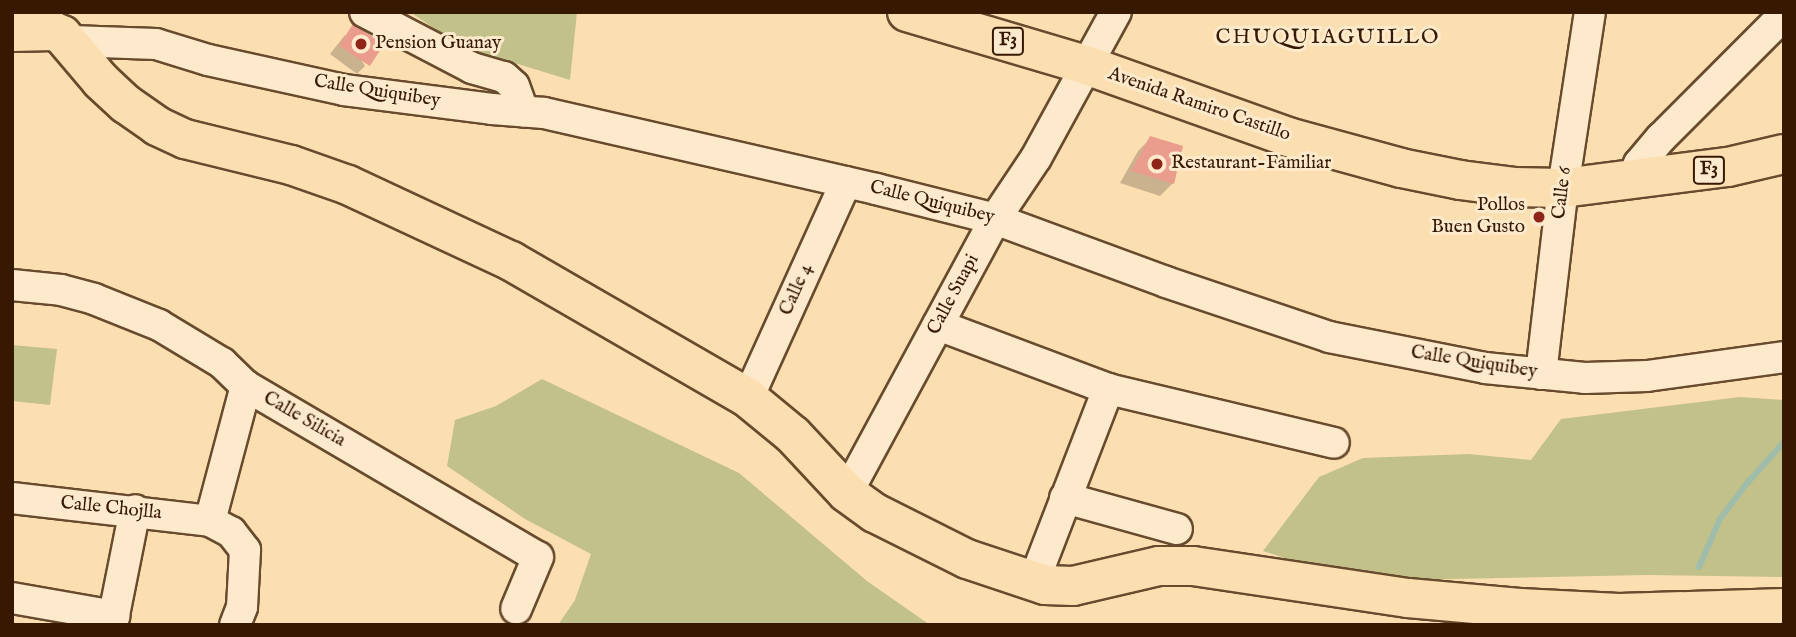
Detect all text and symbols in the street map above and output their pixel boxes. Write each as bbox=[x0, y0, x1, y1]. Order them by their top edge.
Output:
district label: CHUQUIAGUILLO bbox=[1217, 25, 1439, 51]
road number: F3 bbox=[990, 26, 1026, 56]
place label: Pension Guanay bbox=[375, 33, 501, 55]
marker: Pension Guanay bbox=[353, 36, 369, 52]
street label: Avenida Ramiro Castillo bbox=[1105, 63, 1293, 147]
street label: Calle Quiquibey bbox=[312, 71, 442, 113]
place label: Restaurant-Familiar bbox=[1171, 153, 1331, 175]
road number: F3 bbox=[1692, 155, 1726, 184]
marker: Restaurant-Familiar bbox=[1149, 156, 1165, 172]
street label: Calle 6 bbox=[1548, 165, 1578, 221]
street label: Calle Quiquibey bbox=[867, 176, 997, 230]
place label: Pollos Buen Gusto bbox=[1431, 195, 1525, 239]
marker: Pollos Buen Gusto bbox=[1531, 209, 1547, 225]
street label: Calle Suapi bbox=[923, 251, 985, 339]
street label: Calle 4 bbox=[776, 261, 818, 319]
street label: Calle Quiquibey bbox=[1409, 342, 1539, 384]
street label: Calle Silicia bbox=[259, 387, 349, 453]
street label: Calle Chojlla bbox=[59, 492, 163, 526]

